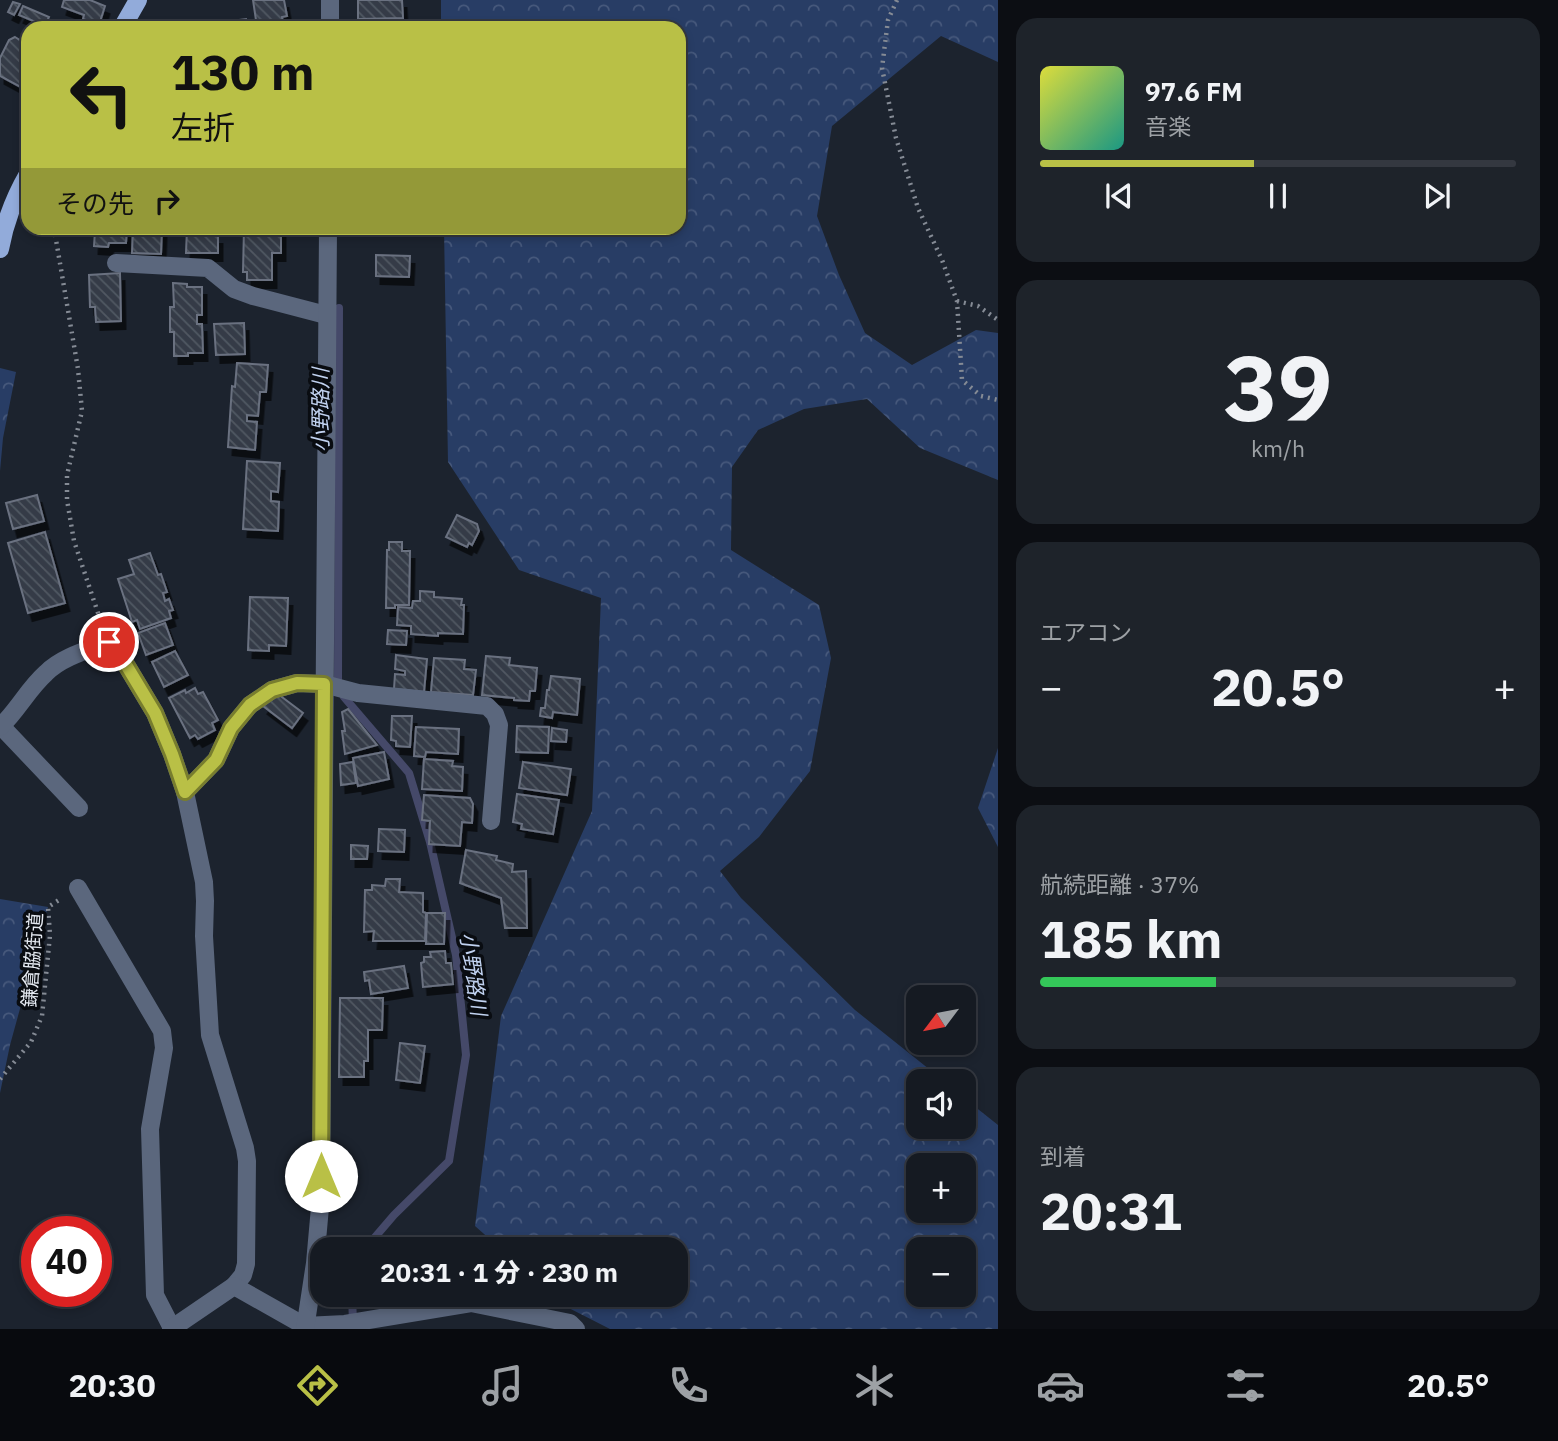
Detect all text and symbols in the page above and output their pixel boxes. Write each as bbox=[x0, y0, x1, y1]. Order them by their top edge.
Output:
text: 130 m bbox=[171, 40, 315, 103]
icon: left bbox=[56, 49, 147, 140]
text: 97.6 FM bbox=[1145, 74, 1243, 108]
text: 左折 bbox=[171, 106, 235, 148]
text: 音楽 bbox=[1145, 111, 1191, 141]
icon: previous bbox=[1100, 177, 1138, 215]
icon: pause bbox=[1259, 177, 1297, 215]
icon: next bbox=[1418, 177, 1456, 215]
icon: right bbox=[148, 182, 186, 220]
text: その先 bbox=[56, 186, 134, 220]
text: 39 bbox=[1223, 328, 1333, 446]
water label: 小野路川 bbox=[306, 366, 334, 452]
text: km/h bbox=[1251, 433, 1305, 463]
pin bbox=[79, 612, 139, 672]
text: エアコン bbox=[1040, 617, 1132, 647]
icon: arrive bbox=[90, 623, 128, 661]
text: 20.5° bbox=[1211, 653, 1345, 720]
text: − bbox=[1040, 662, 1063, 711]
text: + bbox=[1493, 662, 1516, 711]
text: 航続距離 · 37% bbox=[1040, 869, 1199, 899]
text: 185 km bbox=[1040, 905, 1222, 972]
street label: 鎌倉脇街道 bbox=[17, 912, 47, 1008]
water label: 小野路川 bbox=[454, 930, 494, 1019]
north arrow bbox=[906, 985, 976, 1055]
map controls bbox=[906, 985, 976, 1307]
button: sound bbox=[906, 1069, 976, 1139]
position arrow bbox=[284, 1139, 358, 1213]
text: 到着 bbox=[1040, 1141, 1086, 1171]
button: + bbox=[906, 1153, 976, 1223]
text: 20:31 bbox=[1040, 1177, 1182, 1244]
speed limit sign: 40 bbox=[21, 1216, 112, 1307]
button: − bbox=[906, 1237, 976, 1307]
text: 20:31 · 1 分 · 230 m bbox=[380, 1255, 618, 1289]
icon: directions bbox=[293, 1361, 342, 1410]
icon: music bbox=[478, 1361, 527, 1410]
icon: phone bbox=[664, 1361, 713, 1410]
icon: climate bbox=[850, 1361, 899, 1410]
icon: car bbox=[1036, 1361, 1085, 1410]
icon: filters bbox=[1221, 1361, 1270, 1410]
text: 20:30 bbox=[68, 1364, 156, 1406]
text: 20.5° bbox=[1407, 1364, 1490, 1406]

